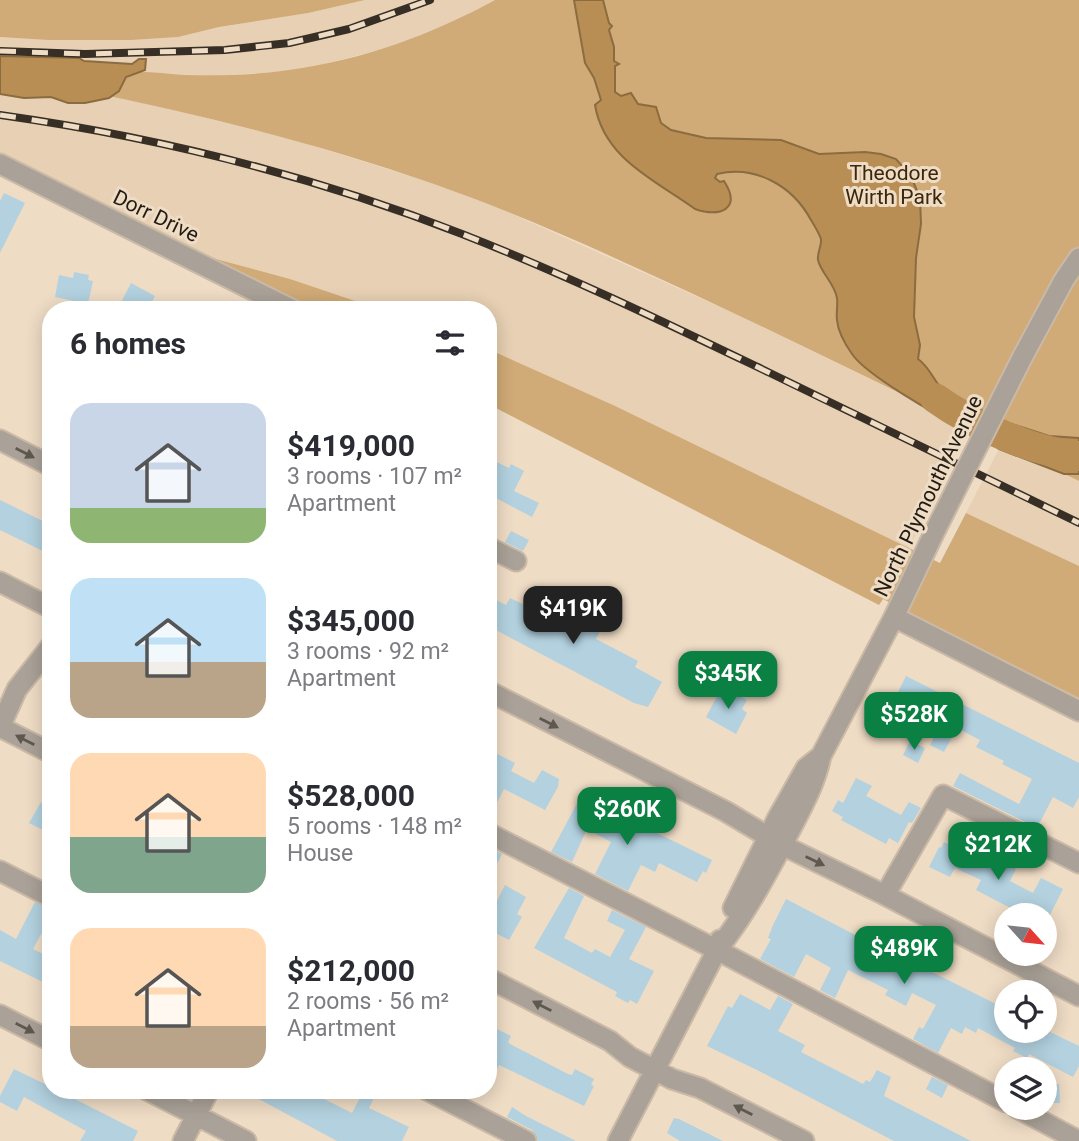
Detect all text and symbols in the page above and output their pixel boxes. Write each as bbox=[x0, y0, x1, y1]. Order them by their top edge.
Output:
park label: Theodore Wirth Park bbox=[845, 161, 943, 209]
street label: Dorr Drive bbox=[109, 185, 203, 247]
icon: filters bbox=[431, 324, 469, 362]
text: 6 homes bbox=[70, 326, 186, 361]
street label: North Plymouth Avenue bbox=[869, 392, 987, 600]
text: $419,000 bbox=[287, 428, 415, 463]
icon: home bbox=[126, 431, 210, 515]
one-way arrow bbox=[15, 448, 35, 459]
text: 3 rooms · 107 m² bbox=[287, 463, 462, 490]
text: Apartment bbox=[287, 490, 396, 517]
pin: $419K bbox=[524, 586, 622, 646]
text: $419K bbox=[539, 595, 607, 622]
text: $345,000 bbox=[287, 603, 415, 638]
icon: home bbox=[126, 606, 210, 690]
text: 3 rooms · 92 m² bbox=[287, 638, 449, 665]
pin: $345K bbox=[679, 652, 777, 711]
text: $345K bbox=[694, 660, 762, 687]
text: Apartment bbox=[287, 665, 396, 692]
pin: $528K bbox=[865, 692, 963, 752]
text: $528K bbox=[880, 701, 948, 728]
one-way arrow bbox=[539, 717, 559, 728]
one-way arrow bbox=[15, 734, 35, 746]
text: $528,000 bbox=[287, 778, 415, 813]
icon: home bbox=[126, 781, 210, 865]
pin: $260K bbox=[578, 788, 676, 847]
text: $260K bbox=[593, 796, 661, 823]
text: 5 rooms · 148 m² bbox=[287, 813, 462, 840]
pin: $212K bbox=[949, 822, 1047, 882]
text: $212K bbox=[964, 831, 1032, 858]
text: House bbox=[287, 840, 353, 867]
one-way arrow bbox=[805, 856, 825, 867]
north arrow bbox=[994, 903, 1057, 966]
map controls bbox=[994, 903, 1057, 1120]
pin: $489K bbox=[855, 926, 953, 986]
text: $489K bbox=[870, 935, 938, 962]
text: $212,000 bbox=[287, 953, 415, 988]
icon: home bbox=[126, 956, 210, 1040]
button: locate bbox=[994, 980, 1057, 1043]
text: 2 rooms · 56 m² bbox=[287, 988, 449, 1015]
one-way arrow bbox=[532, 1000, 551, 1012]
text: Apartment bbox=[287, 1015, 396, 1042]
one-way arrow bbox=[15, 1022, 35, 1033]
button: layers bbox=[994, 1057, 1057, 1120]
one-way arrow bbox=[733, 1104, 753, 1115]

